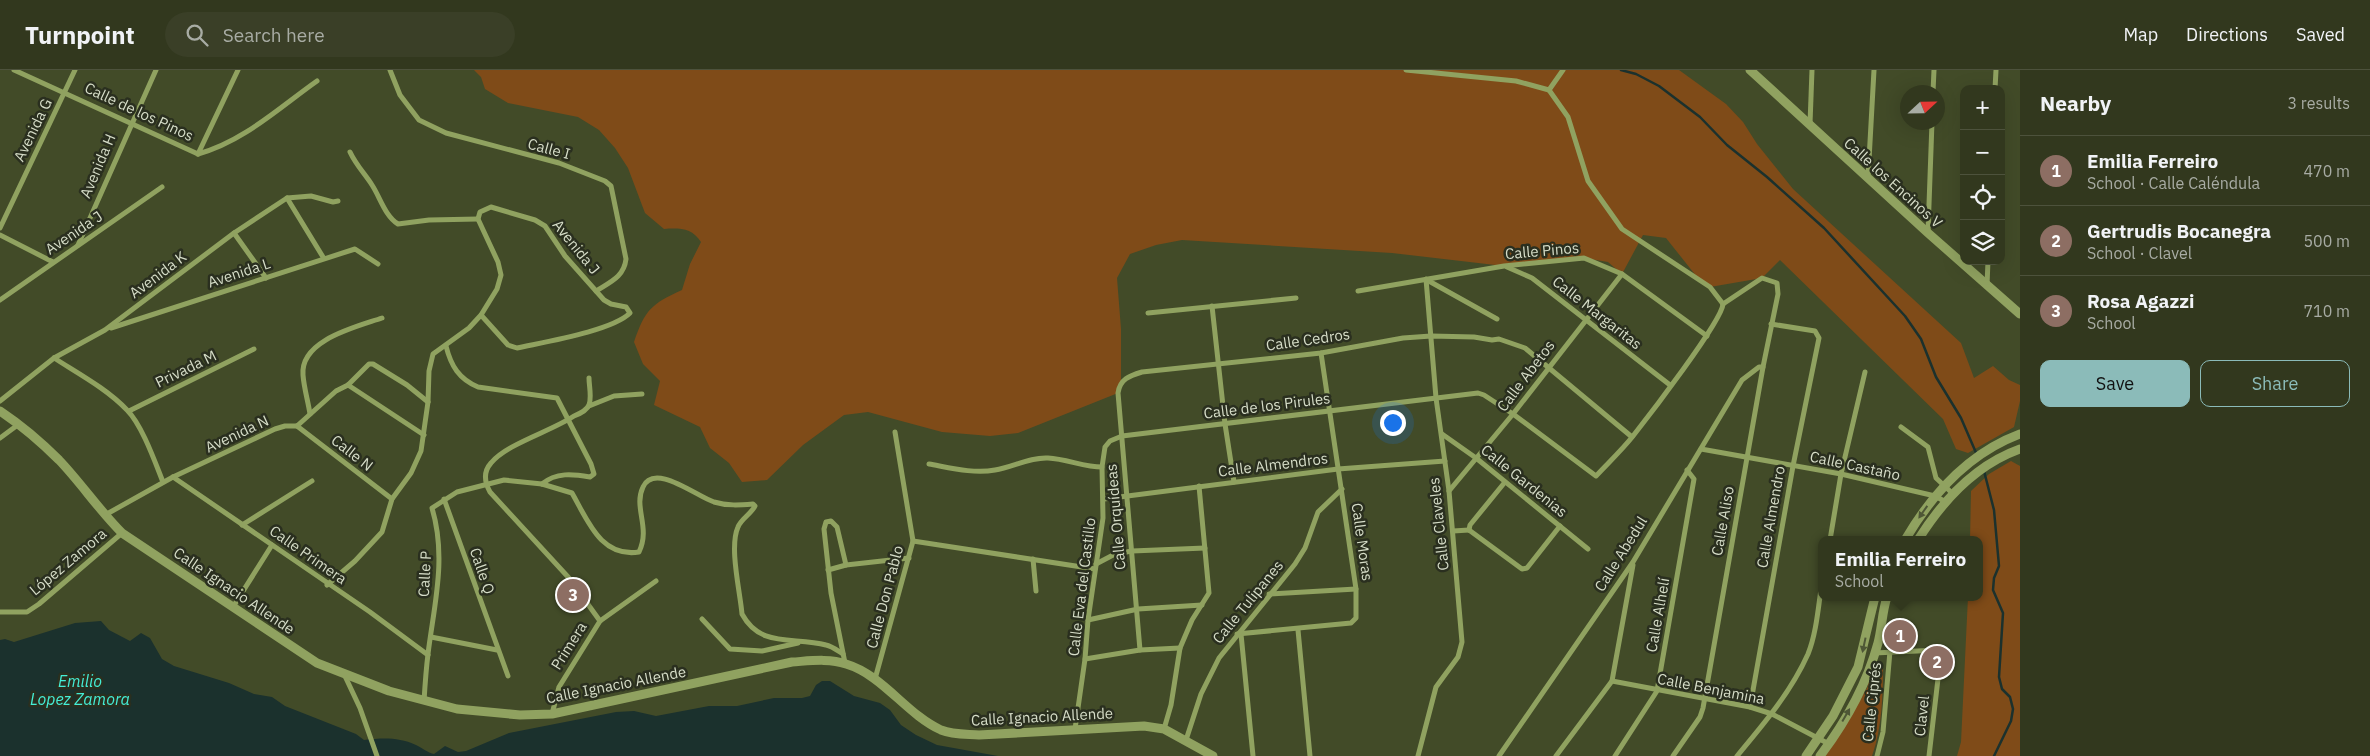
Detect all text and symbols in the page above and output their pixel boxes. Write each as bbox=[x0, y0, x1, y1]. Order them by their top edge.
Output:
search box bbox=[165, 12, 515, 57]
text: Turnpoint bbox=[25, 19, 135, 51]
icon: search bbox=[183, 21, 211, 49]
text: Search here bbox=[223, 23, 325, 47]
text: Map bbox=[2123, 23, 2158, 46]
text: Directions bbox=[2186, 23, 2268, 46]
text: Saved bbox=[2296, 23, 2345, 46]
street label: Calle de los Pinos bbox=[82, 78, 197, 145]
north arrow bbox=[1900, 85, 1945, 130]
map controls bbox=[1960, 85, 2005, 265]
button: + bbox=[1960, 85, 2005, 130]
text: Nearby bbox=[2040, 89, 2111, 117]
text: 3 results bbox=[2287, 93, 2350, 113]
street label: Avenida G bbox=[9, 95, 56, 164]
button: − bbox=[1960, 130, 2005, 175]
street label: Avenida H bbox=[76, 131, 120, 201]
street label: Calle los Encinos V bbox=[1840, 133, 1947, 232]
street label: Calle I bbox=[526, 134, 572, 163]
text: Emilia Ferreiro bbox=[2087, 149, 2218, 173]
text: 1 bbox=[2051, 161, 2061, 181]
text: 470 m bbox=[2303, 161, 2350, 181]
text: School · Calle Caléndula bbox=[2087, 173, 2260, 193]
button: locate bbox=[1960, 175, 2005, 220]
street label: Avenida J bbox=[41, 207, 106, 259]
street label: Avenida J bbox=[549, 215, 604, 278]
text: Gertrudis Bocanegra bbox=[2087, 219, 2271, 243]
button: layers bbox=[1960, 220, 2005, 265]
text: 2 bbox=[2051, 231, 2061, 251]
text: 500 m bbox=[2303, 231, 2350, 251]
street label: Calle Pinos bbox=[1504, 238, 1580, 263]
text: School · Clavel bbox=[2087, 243, 2192, 263]
street label: Avenida K bbox=[125, 247, 190, 302]
street label: Avenida L bbox=[205, 253, 273, 292]
street label: Calle Margaritas bbox=[1549, 272, 1646, 353]
text: Rosa Agazzi bbox=[2087, 289, 2195, 313]
text: 3 bbox=[2051, 301, 2061, 321]
text: 710 m bbox=[2303, 301, 2350, 321]
text: School bbox=[2087, 313, 2136, 333]
street label: Calle Cedros bbox=[1265, 324, 1351, 355]
street label: Calle Abetos bbox=[1493, 336, 1559, 415]
street label: Privada M bbox=[152, 346, 220, 392]
button: Save bbox=[2040, 360, 2190, 407]
button: Share bbox=[2200, 360, 2350, 407]
street label: Calle de los Pirules bbox=[1203, 388, 1331, 423]
your location bbox=[1380, 410, 1406, 436]
street label: Avenida N bbox=[202, 411, 272, 457]
street label: Calle N bbox=[328, 430, 377, 475]
street label: Calle Gardenias bbox=[1477, 440, 1571, 521]
street label: Calle Castaño bbox=[1808, 447, 1902, 484]
street label: Calle Almendros bbox=[1217, 448, 1329, 481]
street label: Calle Orquídeas bbox=[1101, 463, 1130, 571]
street label: Calle Almendro bbox=[1752, 464, 1789, 569]
street label: Calle Claveles bbox=[1424, 477, 1453, 572]
street label: Calle Aliso bbox=[1707, 485, 1738, 557]
street label: Calle Moras bbox=[1348, 502, 1377, 582]
one-way arrow bbox=[1918, 505, 1928, 519]
street label: Calle Abedul bbox=[1590, 513, 1651, 595]
street label: Calle Eva del Castillo bbox=[1064, 517, 1099, 657]
street label: Calle Primera bbox=[266, 521, 351, 588]
street label: López Zamora bbox=[25, 524, 110, 599]
popup bbox=[1818, 536, 1983, 601]
street label: Calle Ignacio Allende bbox=[170, 543, 299, 638]
street label: Calle Don Pablo bbox=[862, 543, 907, 650]
street label: Calle Q bbox=[466, 545, 499, 597]
text: Emilia Ferreiro bbox=[1835, 547, 1966, 571]
street label: Calle P bbox=[414, 550, 435, 598]
street label: Calle Tulipanes bbox=[1208, 556, 1287, 647]
text: School bbox=[1835, 571, 1884, 591]
pin: 3 bbox=[557, 576, 589, 614]
street label: Calle Alhelí bbox=[1642, 576, 1673, 654]
pin: 1 bbox=[1884, 617, 1916, 655]
street label: Primera bbox=[546, 618, 591, 673]
one-way arrow bbox=[1860, 637, 1868, 652]
pin: 2 bbox=[1921, 643, 1953, 681]
street label: Calle Ciprés bbox=[1858, 661, 1885, 743]
street label: Calle Ignacio Allende bbox=[544, 662, 688, 707]
street label: Calle Benjamina bbox=[1656, 669, 1766, 708]
water label: Emilio Lopez Zamora bbox=[30, 671, 130, 709]
street label: Clavel bbox=[1910, 695, 1933, 737]
street label: Calle Ignacio Allende bbox=[970, 703, 1114, 730]
one-way arrow bbox=[1842, 707, 1850, 722]

